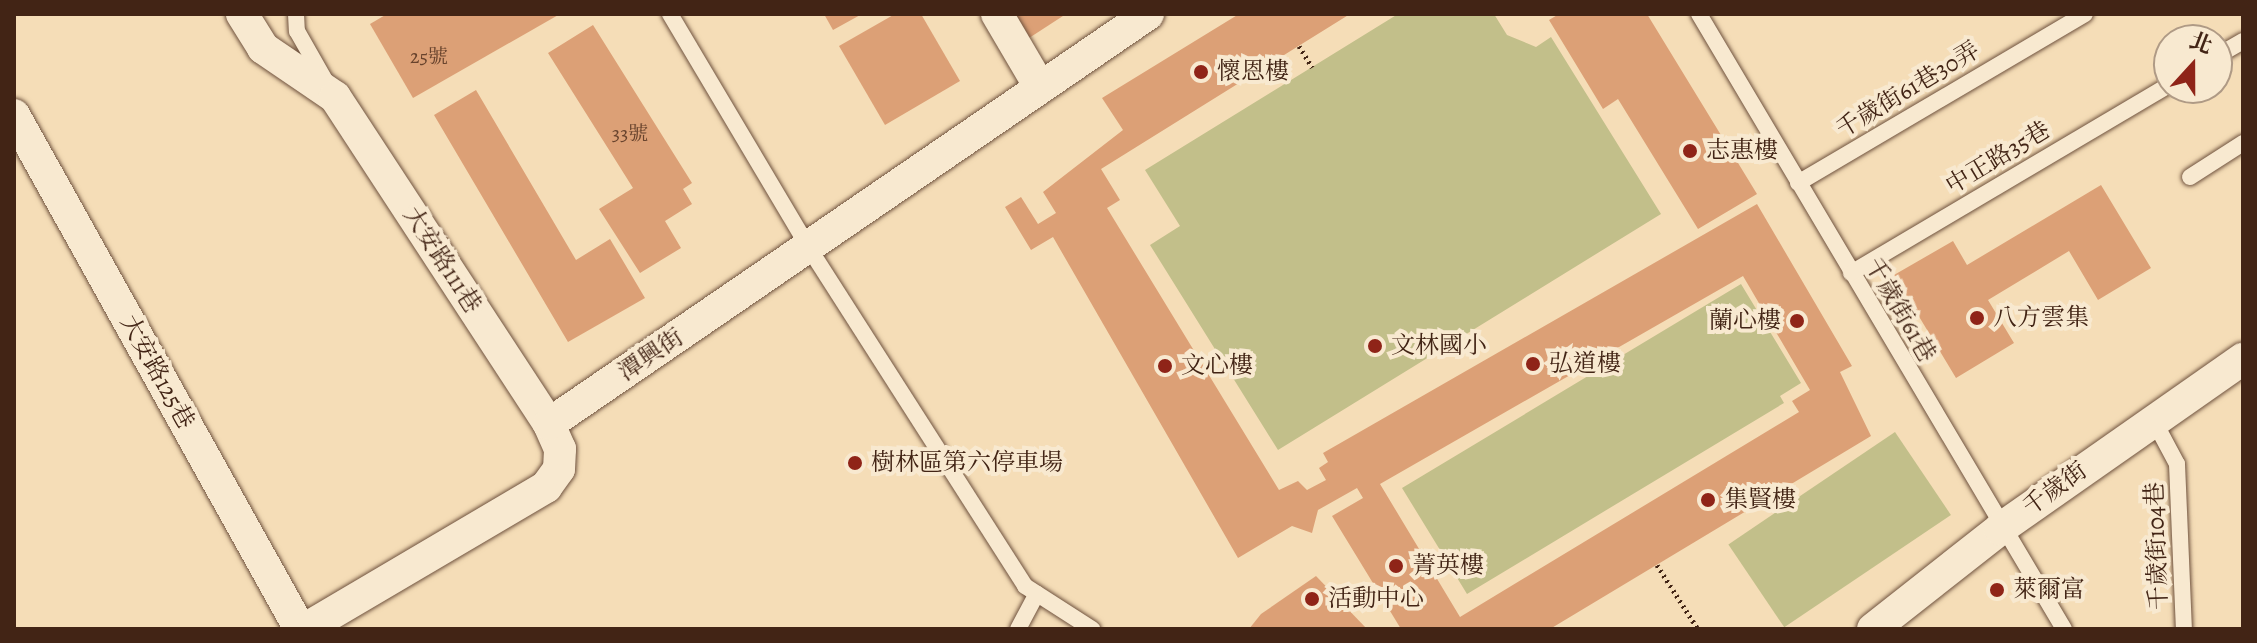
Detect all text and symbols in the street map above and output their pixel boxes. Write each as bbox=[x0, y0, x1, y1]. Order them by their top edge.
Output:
north arrow bbox=[2153, 24, 2233, 104]
text: 北 bbox=[2185, 26, 2217, 61]
street label: 千歲街61巷30弄 bbox=[1831, 36, 1985, 144]
house number: 25號 bbox=[410, 44, 448, 68]
place label: 懷恩樓 bbox=[1217, 58, 1289, 86]
marker: 懷恩樓 bbox=[1192, 63, 1210, 81]
street label: 中正路35巷 bbox=[1941, 116, 2055, 200]
house number: 33號 bbox=[612, 121, 648, 145]
place label: 志惠樓 bbox=[1706, 137, 1778, 165]
marker: 志惠樓 bbox=[1681, 142, 1699, 160]
street label: 大安路111巷 bbox=[397, 202, 487, 318]
street label: 千歲街61巷 bbox=[1859, 253, 1941, 367]
place label: 八方雲集 bbox=[1993, 304, 2089, 332]
place label: 蘭心樓 bbox=[1709, 307, 1781, 335]
marker: 八方雲集 bbox=[1968, 309, 1986, 327]
street label: 大安路125巷 bbox=[114, 310, 200, 434]
marker: 蘭心樓 bbox=[1788, 312, 1806, 330]
street label: 潭興街 bbox=[613, 323, 689, 387]
place label: 文林國小 bbox=[1391, 332, 1487, 360]
marker: 文林國小 bbox=[1366, 337, 1384, 355]
place label: 弘道樓 bbox=[1549, 350, 1621, 378]
place label: 文心樓 bbox=[1181, 352, 1253, 380]
marker: 弘道樓 bbox=[1524, 355, 1542, 373]
marker: 文心樓 bbox=[1156, 357, 1174, 375]
place label: 樹林區第六停車場 bbox=[871, 449, 1063, 477]
marker: 樹林區第六停車場 bbox=[846, 454, 864, 472]
street label: 千歲街 bbox=[2017, 456, 2093, 522]
street label: 千歲街104巷 bbox=[2140, 482, 2174, 610]
place label: 集賢樓 bbox=[1724, 486, 1796, 514]
marker: 集賢樓 bbox=[1699, 491, 1717, 509]
place label: 菁英樓 bbox=[1412, 552, 1484, 580]
marker: 菁英樓 bbox=[1387, 557, 1405, 575]
place label: 萊爾富 bbox=[2013, 576, 2085, 604]
marker: 萊爾富 bbox=[1988, 581, 2006, 599]
place label: 活動中心 bbox=[1328, 585, 1424, 613]
marker: 活動中心 bbox=[1303, 590, 1321, 608]

